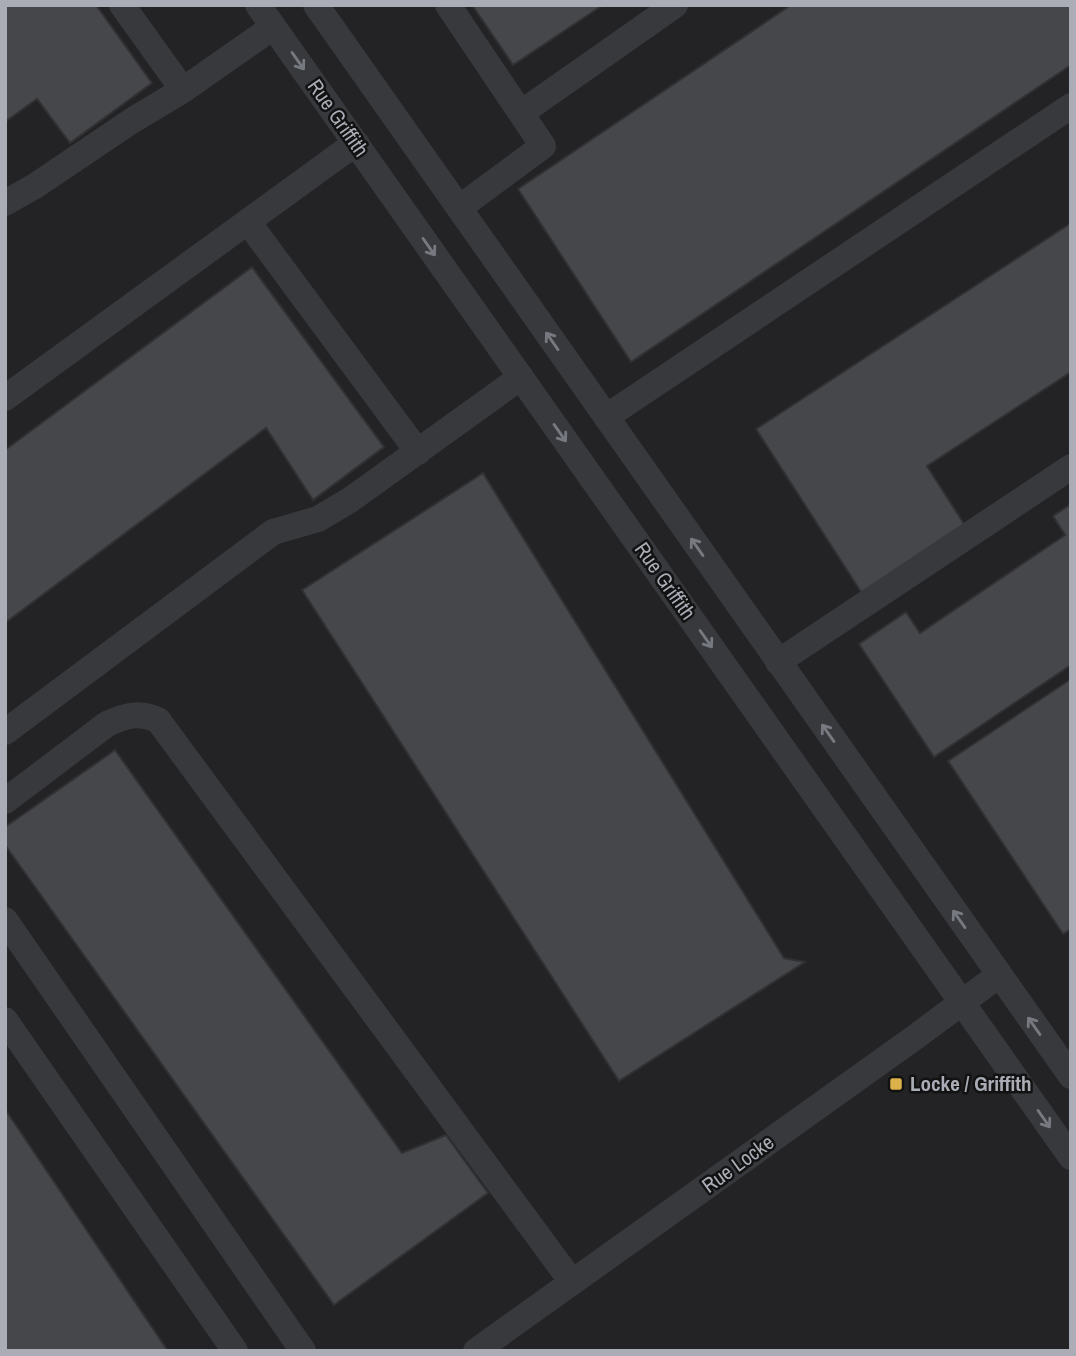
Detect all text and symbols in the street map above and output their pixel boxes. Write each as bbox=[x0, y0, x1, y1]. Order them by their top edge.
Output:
one-way arrow bbox=[291, 51, 305, 70]
street label: Rue Griffith bbox=[301, 73, 376, 162]
one-way arrow bbox=[422, 237, 436, 256]
one-way arrow bbox=[545, 332, 560, 351]
one-way arrow bbox=[553, 423, 567, 442]
street label: Rue Griffith bbox=[628, 536, 703, 625]
one-way arrow bbox=[690, 538, 704, 557]
one-way arrow bbox=[699, 629, 713, 648]
one-way arrow bbox=[821, 724, 835, 743]
one-way arrow bbox=[952, 910, 966, 929]
one-way arrow bbox=[1027, 1017, 1041, 1036]
place label: Locke / Griffith bbox=[910, 1069, 1032, 1098]
marker: Locke / Griffith bbox=[888, 1076, 904, 1092]
one-way arrow bbox=[1037, 1109, 1051, 1128]
street label: Rue Locke bbox=[696, 1128, 780, 1200]

